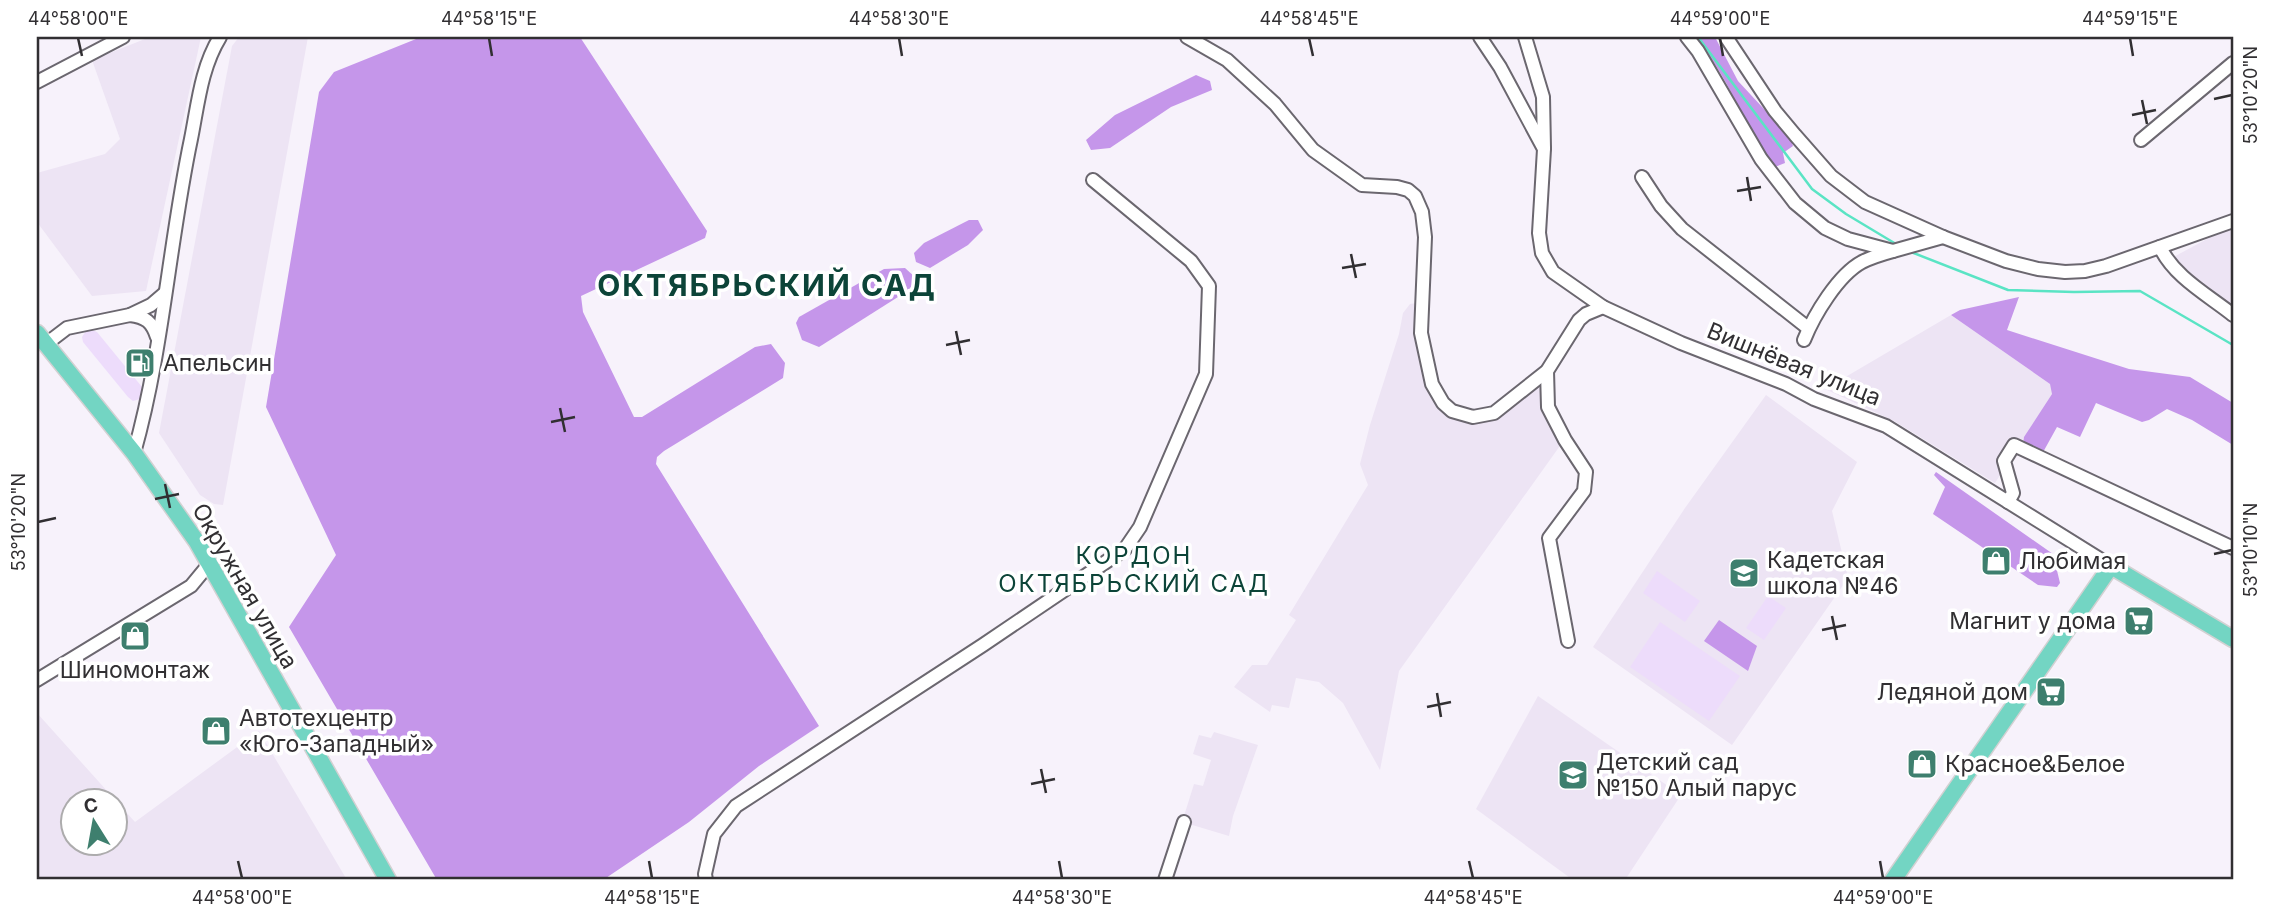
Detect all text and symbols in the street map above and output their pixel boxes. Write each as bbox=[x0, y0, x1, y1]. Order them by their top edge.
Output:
text: 44°58'00"E bbox=[28, 8, 128, 29]
text: 44°58'15"E bbox=[441, 8, 537, 29]
text: 44°58'30"E bbox=[849, 8, 949, 29]
text: 44°58'45"E bbox=[1259, 8, 1359, 29]
text: 44°59'00"E bbox=[1670, 8, 1770, 29]
text: 44°59'15"E bbox=[2082, 8, 2178, 29]
text: 53°10'20"N bbox=[2240, 46, 2261, 144]
district label: ОКТЯБРЬСКИЙ САД bbox=[597, 267, 937, 303]
street label: Вишнёвая улица bbox=[1703, 316, 1885, 412]
fuel station icon: Апельсин bbox=[123, 346, 157, 380]
place label: Апельсин bbox=[163, 349, 272, 377]
text: 53°10'20"N bbox=[8, 473, 29, 571]
street label: Окружная улица bbox=[186, 498, 304, 674]
text: 53°10'10"N bbox=[2240, 503, 2261, 597]
district label: КОРДОН ОКТЯБРЬСКИЙ САД bbox=[998, 541, 1270, 598]
shop icon: Любимая bbox=[1979, 544, 2013, 578]
place label: Кадетская школа №46 bbox=[1767, 546, 1899, 600]
place label: Любимая bbox=[2019, 547, 2126, 575]
school or university icon: Кадетская школа №46 bbox=[1727, 556, 1761, 590]
supermarket icon: Магнит у дома bbox=[2122, 604, 2156, 638]
place label: Магнит у дома bbox=[1949, 607, 2116, 635]
shop icon: Шиномонтаж bbox=[118, 619, 152, 653]
place label: Шиномонтаж bbox=[60, 656, 210, 684]
supermarket icon: Ледяной дом bbox=[2034, 675, 2068, 709]
place label: Ледяной дом bbox=[1877, 678, 2028, 706]
place label: Автотехцентр «Юго-Западный» bbox=[239, 704, 434, 758]
shop icon: Автотехцентр «Юго-Западный» bbox=[199, 714, 233, 748]
shop icon: Красное&Белое bbox=[1905, 747, 1939, 781]
place label: Детский сад №150 Алый парус bbox=[1596, 748, 1797, 802]
place label: Красное&Белое bbox=[1945, 750, 2125, 778]
school or university icon: Детский сад №150 Алый парус bbox=[1556, 758, 1590, 792]
north arrow bbox=[60, 788, 130, 858]
text: С bbox=[82, 793, 100, 818]
text: 44°58'00"E bbox=[192, 887, 292, 908]
text: 44°58'15"E bbox=[604, 887, 700, 908]
text: 44°58'30"E bbox=[1012, 887, 1112, 908]
text: 44°58'45"E bbox=[1423, 887, 1523, 908]
text: 44°59'00"E bbox=[1833, 887, 1933, 908]

